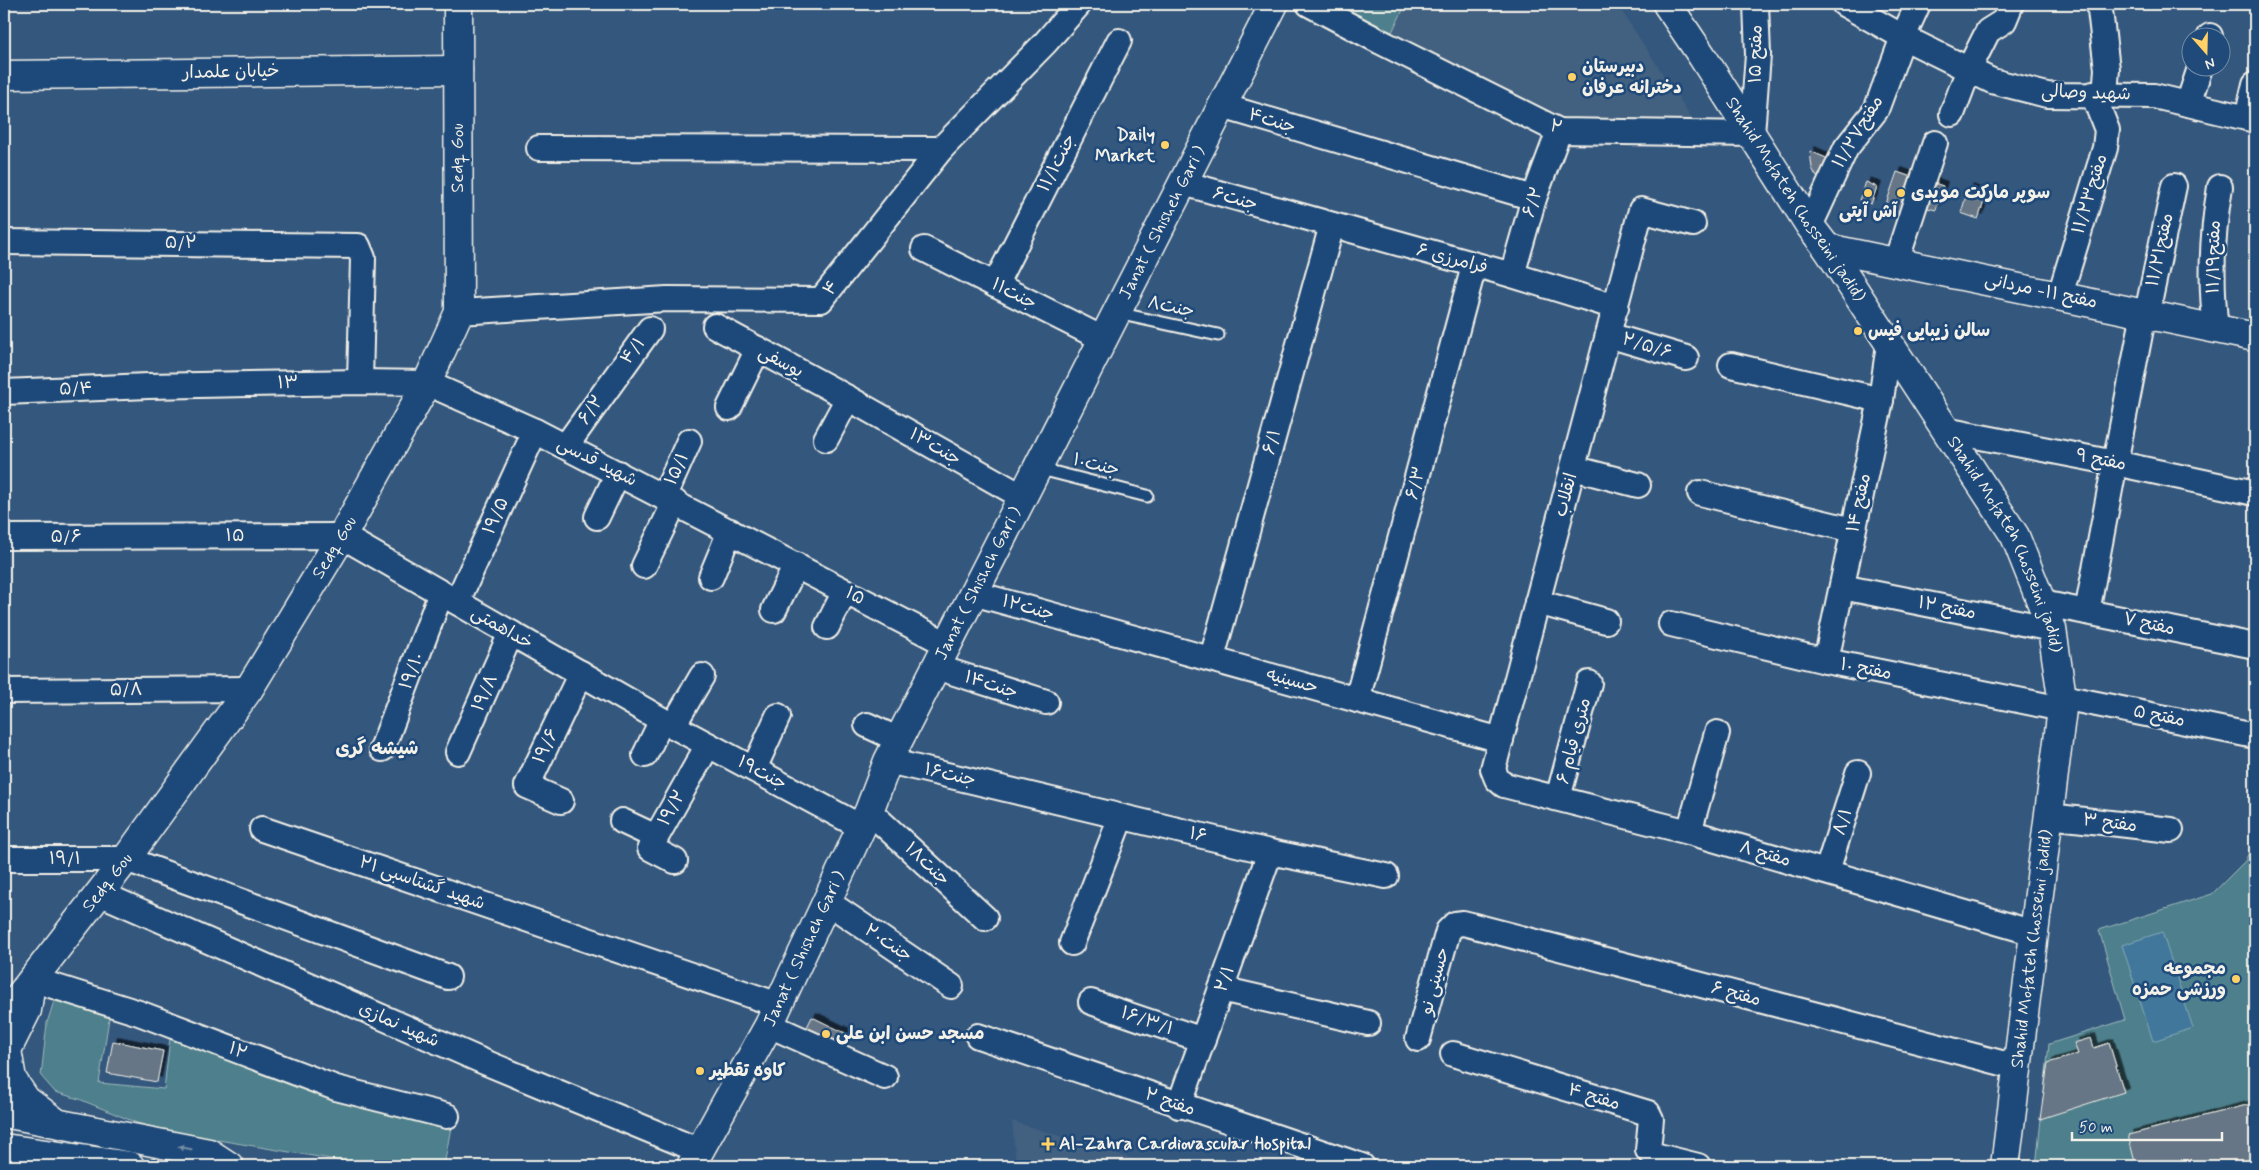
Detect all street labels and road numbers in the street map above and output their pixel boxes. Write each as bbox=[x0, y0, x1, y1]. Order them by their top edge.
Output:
street label: مفتح ۱۵ bbox=[1743, 24, 1769, 84]
street label: خیابان علمدار bbox=[180, 59, 280, 85]
street label: شهید وصالی bbox=[2041, 79, 2131, 107]
street label: مفتح۱۱/۲۷ bbox=[1827, 91, 1889, 173]
street label: Shahid Mofateh (hosseini jadid) bbox=[1719, 93, 1871, 307]
street label: جنت۴ bbox=[1245, 102, 1299, 140]
street label: ۲ bbox=[1547, 114, 1565, 140]
street label: Sedq Gou bbox=[446, 123, 470, 193]
street label: جنت۱۱/۱ bbox=[1032, 130, 1082, 196]
street label: Janat ( Shisheh Gari ) bbox=[1113, 141, 1212, 304]
street label: مفتح۱۱/۲۳ bbox=[2066, 151, 2114, 237]
street label: جنت۶ bbox=[1210, 181, 1260, 217]
street label: ۶/۲ bbox=[1517, 184, 1549, 220]
street label: مفتح۱۱/۲۱ bbox=[2141, 211, 2179, 289]
street label: مفتح۱۱/۱۹ bbox=[2201, 220, 2227, 294]
street label: ۵/۲ bbox=[165, 231, 197, 255]
street label: فرامرزی ۶ bbox=[1414, 238, 1490, 280]
street label: مفتح ۱۱- مردانی bbox=[1983, 267, 2099, 315]
street label: جنت۱۱ bbox=[987, 272, 1041, 316]
street label: ۴ bbox=[817, 275, 845, 301]
street label: جنت۸ bbox=[1145, 290, 1197, 324]
street label: ۲/۵/۶ bbox=[1619, 327, 1675, 365]
street label: ۴/۱ bbox=[615, 333, 651, 369]
street label: یوسفی bbox=[754, 340, 808, 384]
street label: ۱۳ bbox=[277, 371, 299, 395]
street label: ۵/۴ bbox=[59, 376, 93, 402]
street label: ۶/۲ bbox=[572, 390, 610, 430]
street label: جنت۱۳ bbox=[905, 423, 965, 471]
street label: ۶/۱ bbox=[1257, 427, 1287, 457]
street label: Shahid Mofateh (hosseini jadid) bbox=[1941, 431, 2067, 654]
street label: شهید قدسی bbox=[553, 432, 641, 492]
street label: مفتح ۹ bbox=[2074, 443, 2128, 477]
street label: جنت۱۰ bbox=[1070, 448, 1122, 482]
street label: ۱۵/۱ bbox=[659, 449, 695, 489]
street label: ۶/۳ bbox=[1400, 464, 1432, 502]
street label: انقلاب bbox=[1549, 470, 1583, 520]
street label: مفتح ۱۴ bbox=[1841, 471, 1877, 535]
street label: ۱۹/۵ bbox=[477, 494, 515, 538]
street label: Janat ( Shisheh Gari ) bbox=[929, 502, 1028, 664]
street label: Sedq Gou bbox=[307, 512, 363, 584]
street label: ۱۵ bbox=[226, 524, 245, 548]
street label: ۵/۶ bbox=[50, 525, 82, 549]
street label: ۱۵ bbox=[841, 581, 869, 611]
street label: جنت۱۲ bbox=[999, 589, 1057, 627]
street label: مفتح ۱۲ bbox=[1916, 591, 1978, 625]
street label: خداهمتی bbox=[467, 601, 537, 655]
street label: مفتح ۷ bbox=[2121, 607, 2177, 641]
street label: ۱۹/۱۰ bbox=[394, 649, 430, 693]
street label: مفتح ۱۰ bbox=[1838, 652, 1894, 686]
street label: حسینیه bbox=[1263, 662, 1321, 700]
street label: جنت۱۴ bbox=[961, 665, 1021, 705]
street label: ۱۹/۸ bbox=[466, 671, 504, 715]
street label: ۵/۸ bbox=[109, 678, 143, 702]
street label: ۶ متری قیام bbox=[1551, 695, 1598, 787]
street label: مفتح ۵ bbox=[2131, 699, 2187, 733]
street label: ۱۹/۶ bbox=[527, 724, 565, 768]
street label: جنت۱۹ bbox=[733, 750, 791, 796]
street label: جنت۱۶ bbox=[922, 757, 978, 793]
street label: ۱۹/۲ bbox=[652, 786, 692, 830]
street label: ۸/۱ bbox=[1828, 806, 1858, 838]
street label: مفتح ۳ bbox=[2081, 808, 2139, 838]
street label: ۱۶ bbox=[1187, 821, 1209, 849]
street label: Shahid Mofateh (hosseini jadid) bbox=[2005, 828, 2059, 1070]
street label: مفتح ۸ bbox=[1737, 835, 1793, 873]
street label: جنت۱۸ bbox=[899, 837, 955, 891]
street label: ۱۹/۱ bbox=[49, 847, 81, 871]
street label: Sedq Gou bbox=[77, 848, 139, 917]
street label: شهید گشتاسبی ۲۱ bbox=[356, 850, 488, 916]
street label: Janat ( Shisheh Gari ) bbox=[758, 867, 851, 1031]
street label: جنت۲۰ bbox=[859, 918, 917, 968]
street label: حسینی نو bbox=[1414, 945, 1455, 1019]
street label: ۲/۱ bbox=[1209, 962, 1241, 996]
street label: مفتح ۶ bbox=[1708, 976, 1764, 1012]
street label: شهید نمازی bbox=[355, 997, 443, 1053]
street label: ۱۶/۳/۱ bbox=[1117, 1001, 1177, 1041]
street label: ۱۲ bbox=[225, 1036, 251, 1066]
street label: مفتح ۴ bbox=[1565, 1078, 1623, 1116]
street label: مفتح ۲ bbox=[1142, 1082, 1198, 1122]

